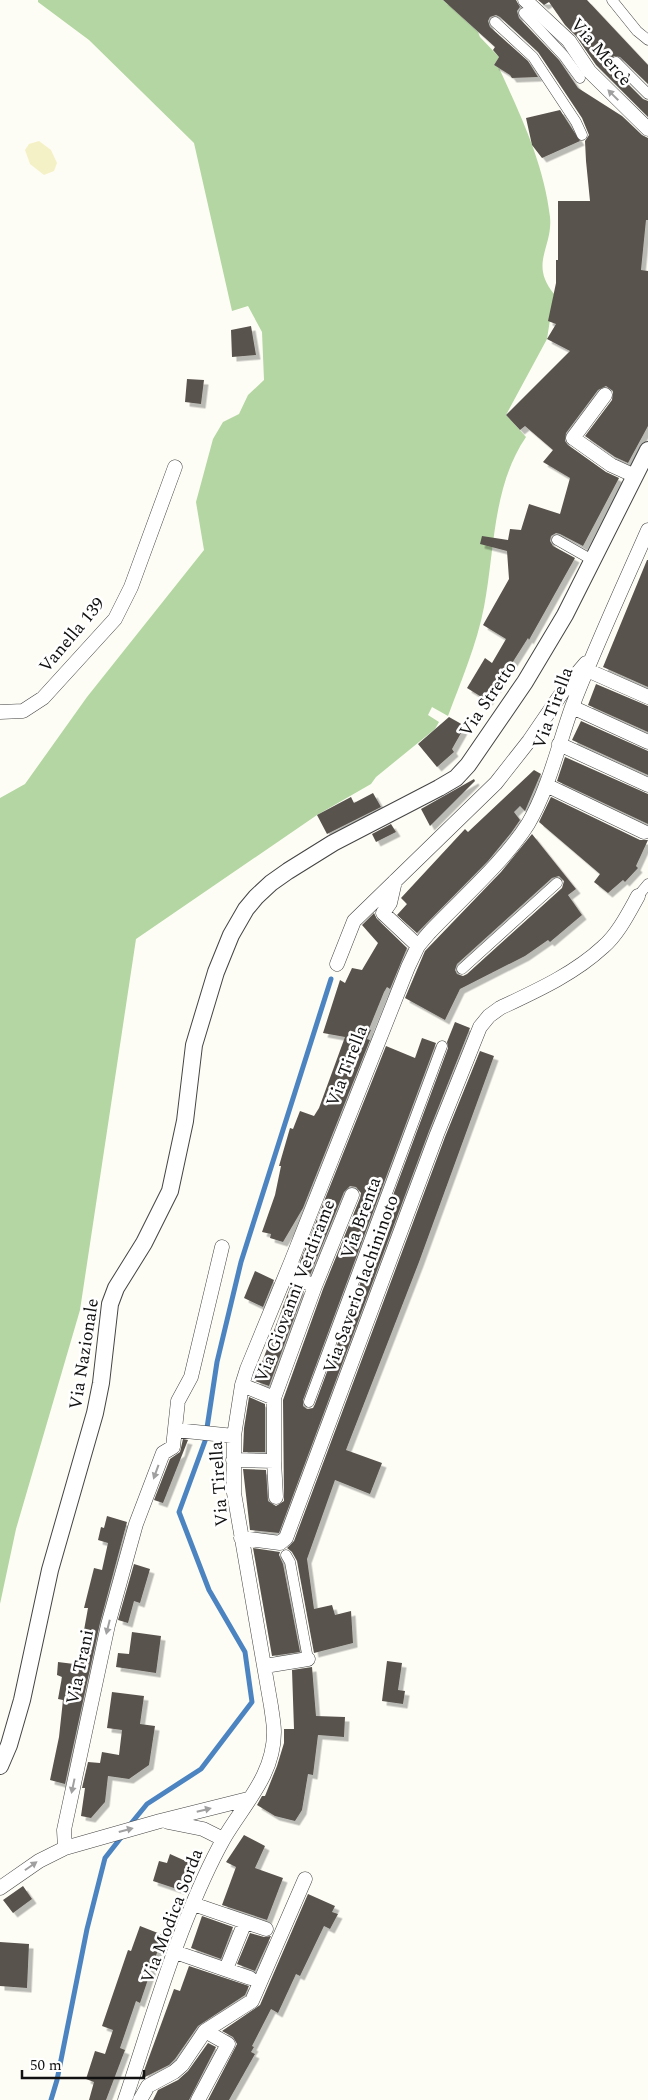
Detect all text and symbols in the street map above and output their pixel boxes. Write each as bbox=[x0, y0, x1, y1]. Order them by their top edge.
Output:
street label: Via Mercè bbox=[564, 12, 638, 92]
one-way arrow bbox=[608, 89, 620, 101]
street label: Vanella 139 bbox=[32, 591, 112, 679]
street label: Via Stretto bbox=[453, 655, 523, 743]
street label: Via Tirella bbox=[526, 663, 580, 753]
street label: Via Tirella bbox=[319, 1021, 375, 1111]
street label: Via Brenta bbox=[334, 1173, 388, 1263]
street label: Via Saverio Iachininoto bbox=[316, 1191, 406, 1377]
street label: Via Giovanni Verdirame bbox=[248, 1196, 342, 1386]
street label: Via Nazionale bbox=[62, 1296, 106, 1412]
street label: Via Tirella bbox=[203, 1440, 235, 1527]
one-way arrow bbox=[152, 1464, 159, 1479]
one-way arrow bbox=[104, 1619, 112, 1634]
street label: Via Trani bbox=[59, 1627, 101, 1707]
one-way arrow bbox=[69, 1778, 77, 1793]
one-way arrow bbox=[196, 1806, 211, 1814]
one-way arrow bbox=[119, 1826, 134, 1834]
street label: Via Modica Sorda bbox=[134, 1844, 210, 1987]
one-way arrow bbox=[25, 1861, 38, 1871]
scale bar bbox=[22, 2048, 145, 2080]
text: 50 m bbox=[30, 2054, 62, 2077]

